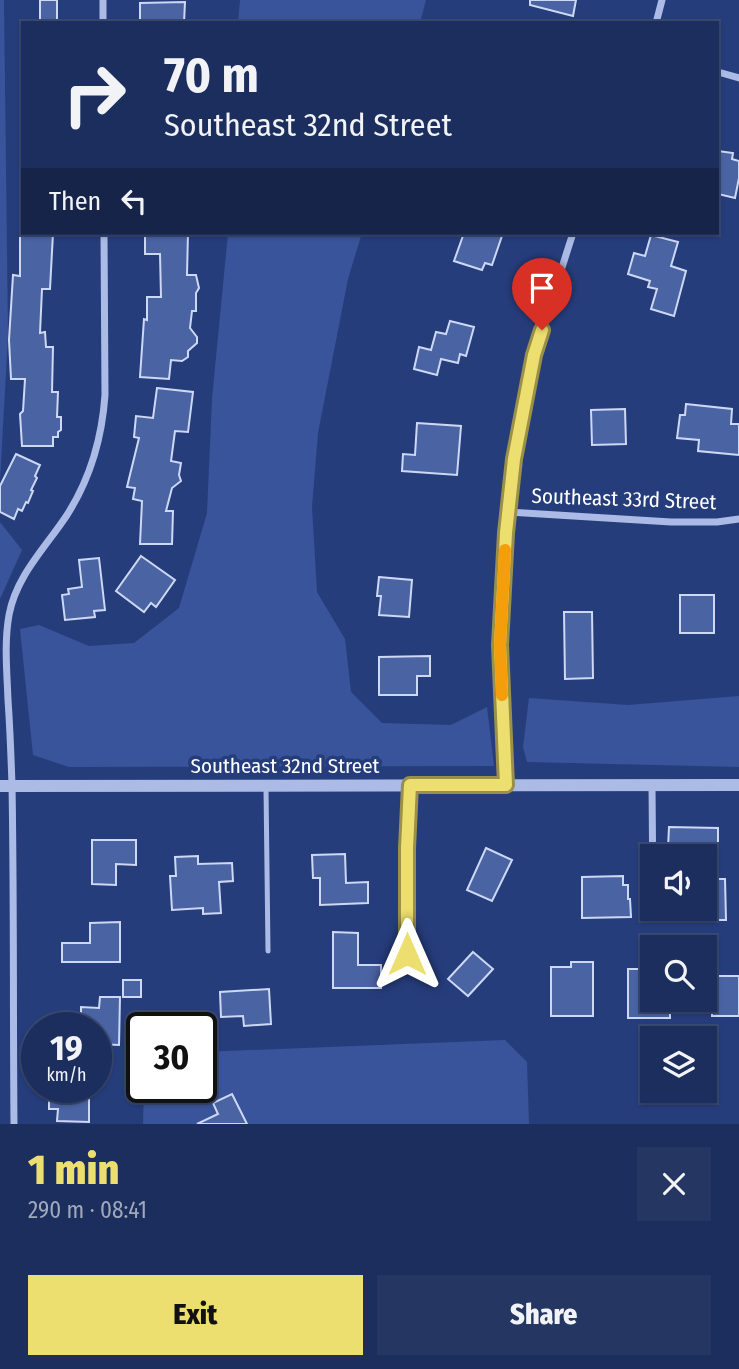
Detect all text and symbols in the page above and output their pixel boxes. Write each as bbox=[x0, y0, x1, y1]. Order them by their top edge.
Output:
text: 70 m bbox=[164, 46, 259, 105]
icon: right bbox=[49, 49, 140, 140]
text: Southeast 32nd Street bbox=[164, 106, 452, 144]
icon: left bbox=[115, 182, 153, 220]
text: Then bbox=[49, 186, 101, 217]
pin bbox=[512, 258, 572, 330]
icon: arrive bbox=[523, 269, 561, 307]
street label: Southeast 33rd Street bbox=[531, 483, 717, 515]
street label: Southeast 32nd Street bbox=[191, 753, 380, 779]
map controls bbox=[640, 844, 717, 1103]
button: sound bbox=[640, 844, 717, 921]
position arrow bbox=[370, 917, 444, 991]
button: search bbox=[640, 935, 717, 1012]
speed limit sign: 30 bbox=[126, 1012, 217, 1103]
button: layers bbox=[640, 1026, 717, 1103]
text: 19 bbox=[50, 1027, 83, 1069]
text: km/h bbox=[46, 1064, 87, 1086]
text: 1 min bbox=[28, 1145, 119, 1195]
button: close bbox=[637, 1147, 711, 1221]
text: 290 m · 08:41 bbox=[28, 1196, 147, 1224]
button: Exit bbox=[28, 1275, 363, 1355]
button: Share bbox=[377, 1275, 711, 1355]

